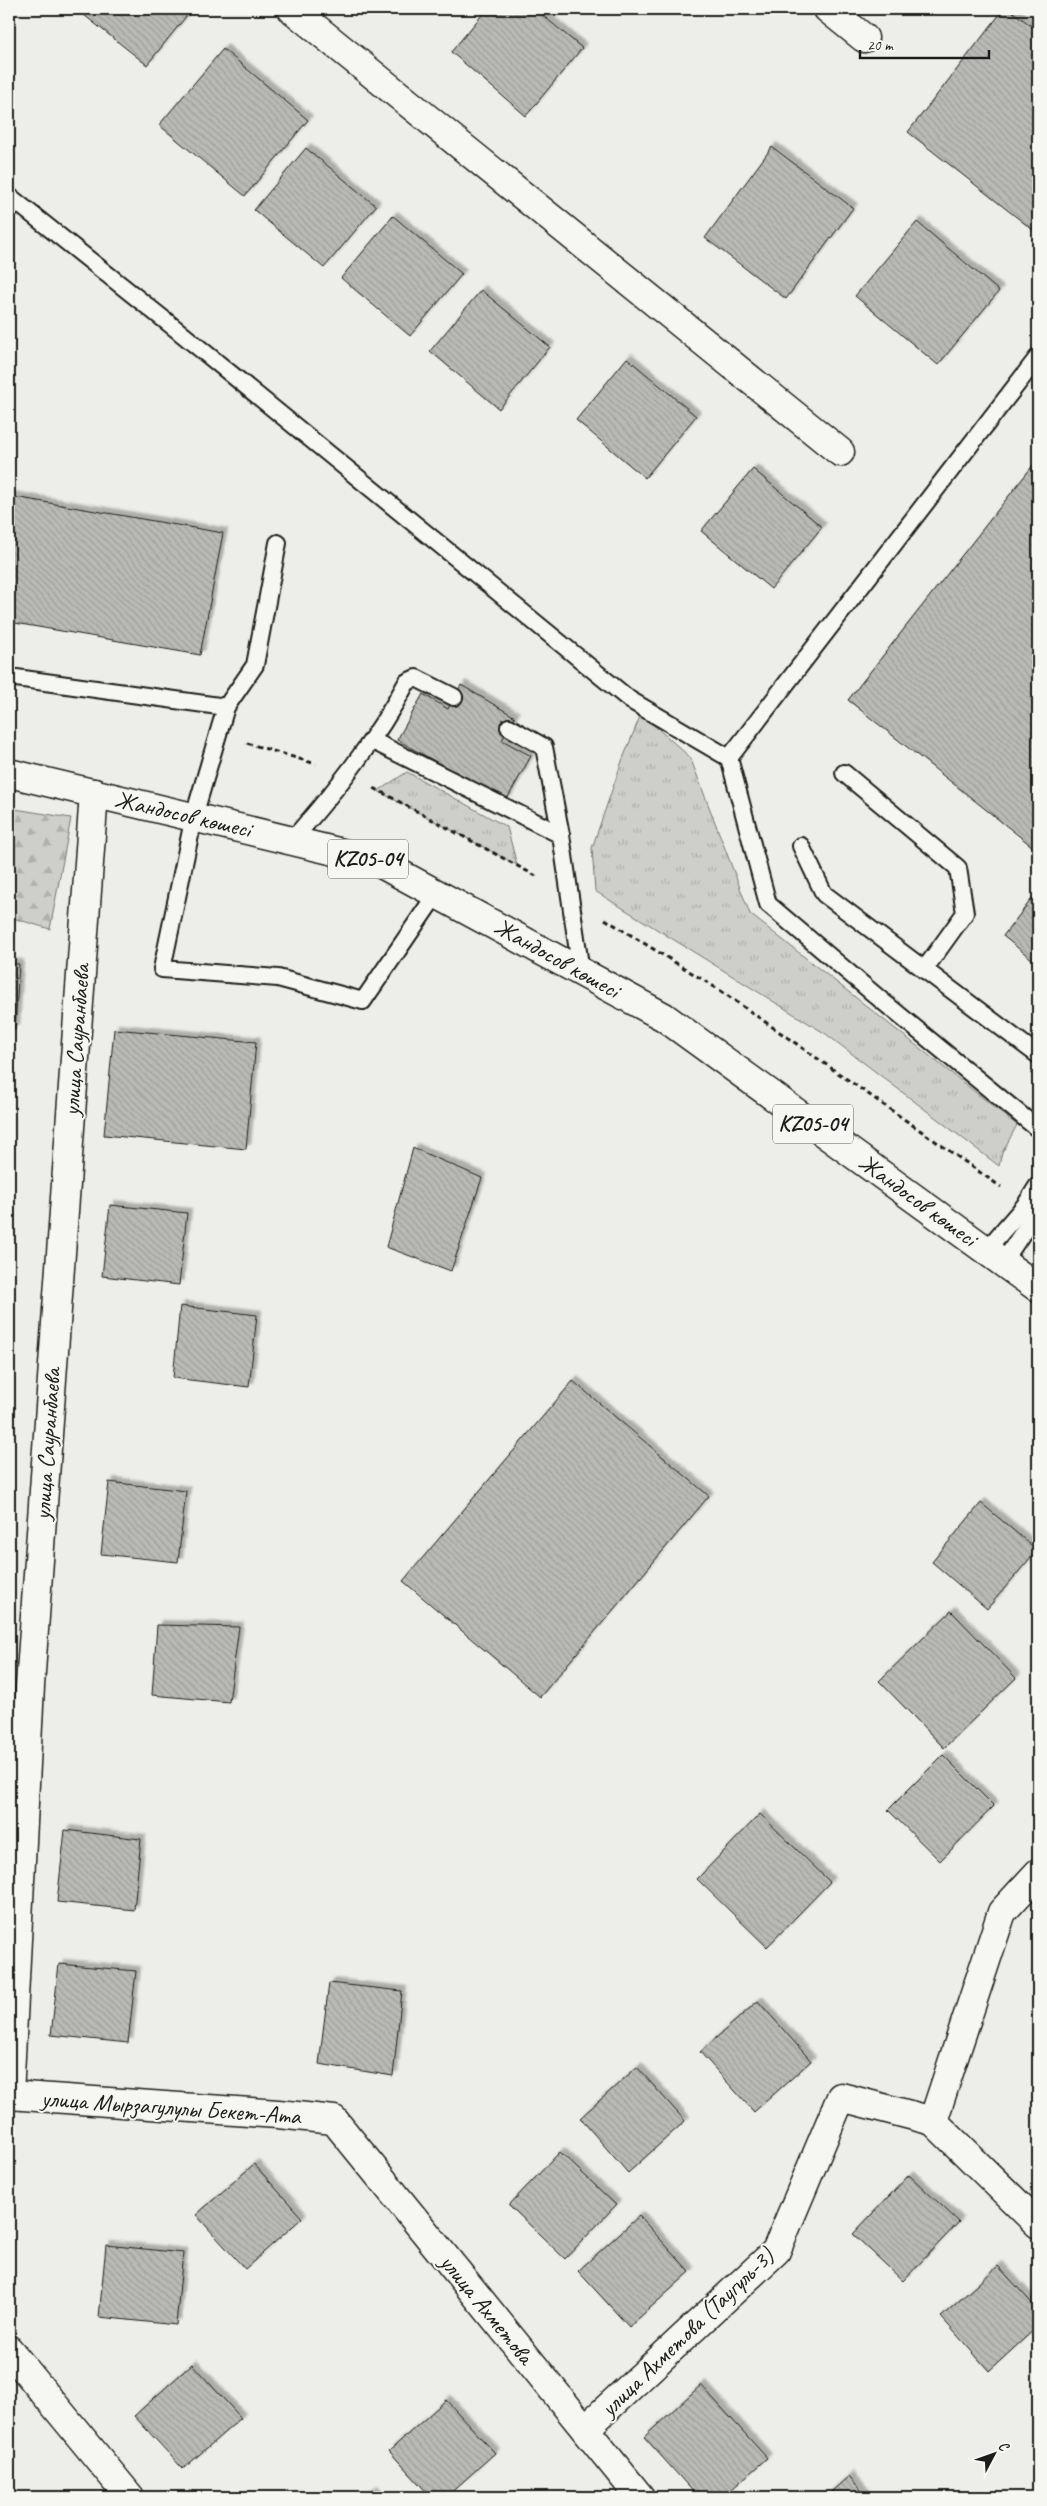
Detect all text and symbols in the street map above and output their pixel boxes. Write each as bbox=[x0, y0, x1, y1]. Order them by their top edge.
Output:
scale bar bbox=[860, 28, 988, 60]
text: 20 m bbox=[867, 36, 894, 55]
street label: Жандосов көшесі bbox=[112, 784, 256, 845]
road number: KZ05-04 bbox=[328, 840, 408, 879]
street label: Жандосов көшесі bbox=[489, 911, 627, 1006]
street label: улица Сауранбаева bbox=[56, 961, 96, 1119]
road number: KZ05-04 bbox=[773, 1104, 853, 1144]
street label: Жандосов көшесі bbox=[853, 1147, 985, 1254]
street label: улица Сауранбаева bbox=[27, 1365, 67, 1523]
street label: улица Мырзагулулы Бекет-Ата bbox=[38, 2083, 303, 2131]
street label: улица Ахметова (Таугуль-3) bbox=[592, 2241, 781, 2424]
street label: улица Ахметова bbox=[432, 2246, 542, 2372]
north arrow bbox=[970, 2428, 1020, 2478]
text: С bbox=[995, 2438, 1013, 2456]

